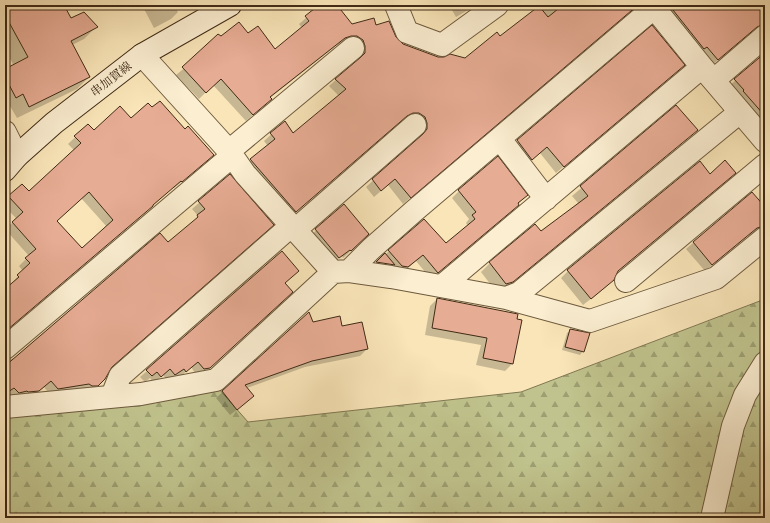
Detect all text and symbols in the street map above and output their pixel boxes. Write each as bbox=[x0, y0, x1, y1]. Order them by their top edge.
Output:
street label: 串加賀線 bbox=[88, 59, 134, 99]

